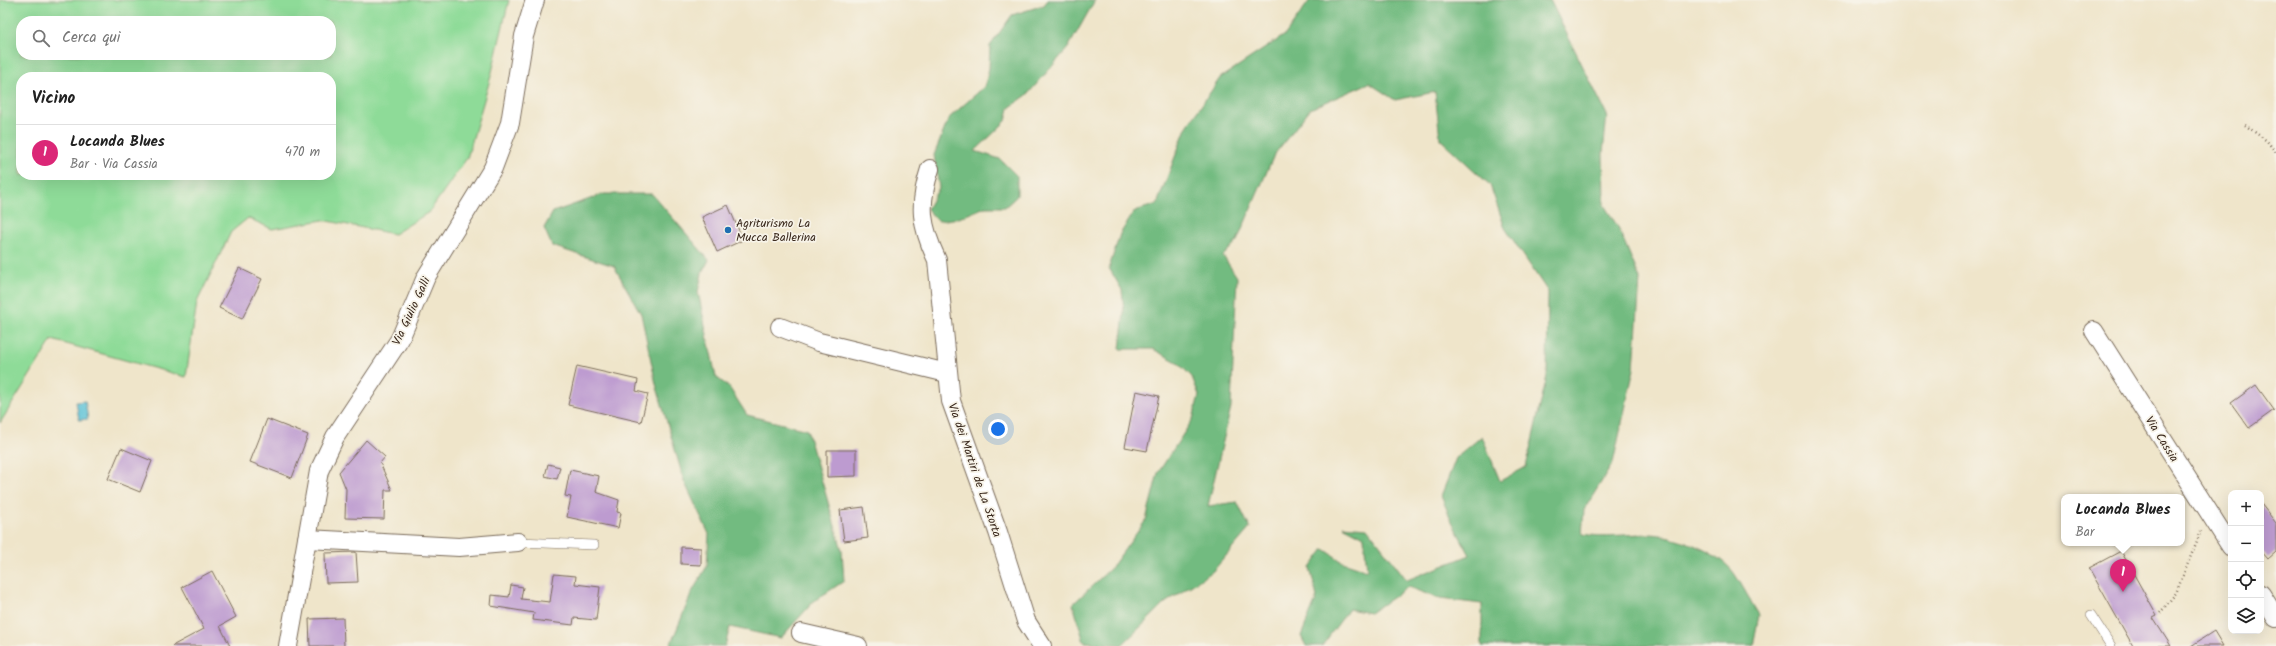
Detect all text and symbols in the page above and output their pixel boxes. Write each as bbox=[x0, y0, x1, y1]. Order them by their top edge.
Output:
search box bbox=[16, 16, 336, 60]
text: Cerca qui bbox=[62, 26, 120, 50]
icon: search bbox=[30, 27, 52, 49]
text: Vicino bbox=[32, 85, 75, 112]
text: Locanda Blues bbox=[70, 130, 165, 154]
text: 1 bbox=[43, 142, 47, 163]
text: 470 m bbox=[285, 142, 320, 163]
text: Bar · Via Cassia bbox=[70, 154, 158, 175]
place label: Agriturismo La Mucca Ballerina bbox=[736, 214, 816, 247]
marker: Agriturismo La Mucca Ballerina bbox=[723, 225, 733, 235]
street label: Via Giulio Galli bbox=[387, 273, 436, 348]
street label: Via dei Martiri de La Storta bbox=[943, 400, 1007, 540]
street label: Via Cassia bbox=[2140, 413, 2183, 466]
your location bbox=[988, 419, 1008, 439]
map controls bbox=[2228, 490, 2264, 634]
button: + bbox=[2228, 490, 2264, 526]
popup bbox=[2061, 494, 2185, 546]
text: Locanda Blues bbox=[2076, 498, 2170, 522]
text: Bar bbox=[2076, 522, 2094, 543]
button: − bbox=[2228, 526, 2264, 562]
pin: 1 bbox=[2110, 559, 2136, 592]
button: locate bbox=[2228, 562, 2264, 598]
button: layers bbox=[2228, 598, 2264, 634]

